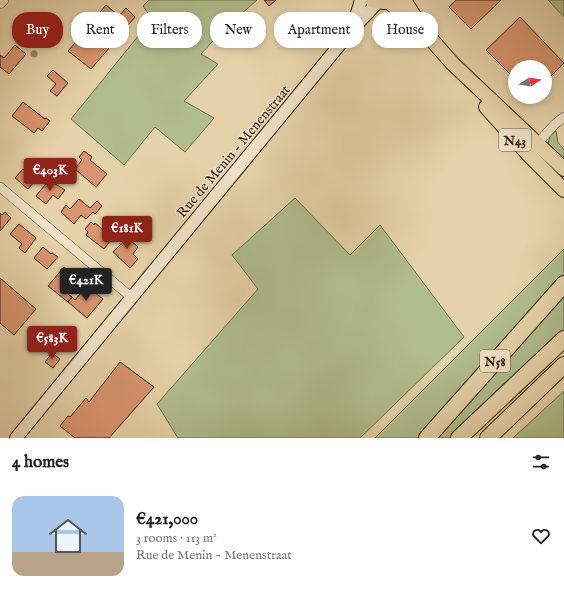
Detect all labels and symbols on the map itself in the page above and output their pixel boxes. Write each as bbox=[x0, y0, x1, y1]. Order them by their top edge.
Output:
north arrow bbox=[508, 60, 552, 104]
street label: Rue de Menin - Menenstraat bbox=[173, 82, 295, 222]
road number: N43 bbox=[499, 129, 531, 151]
pin: €403K bbox=[22, 158, 78, 192]
pin: €181K bbox=[99, 216, 155, 250]
pin: €421K bbox=[58, 268, 114, 302]
pin: €583K bbox=[24, 326, 80, 360]
road number: N58 bbox=[480, 350, 510, 372]

